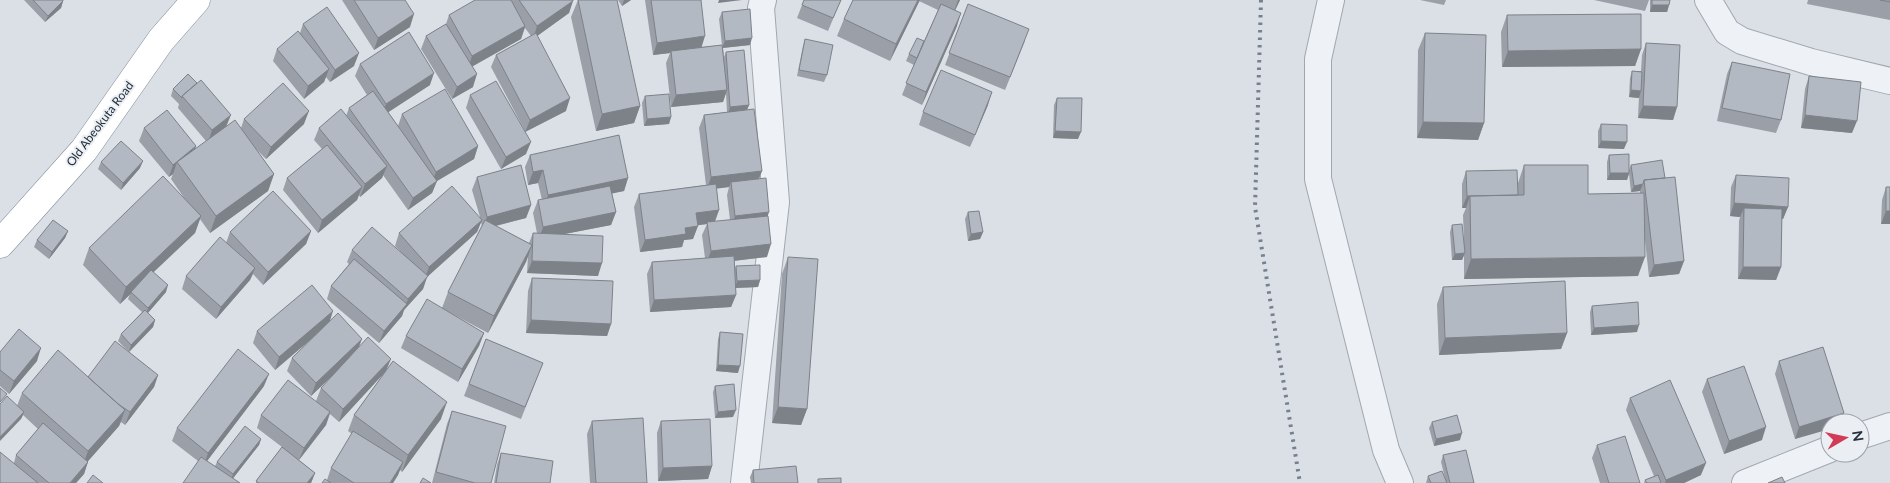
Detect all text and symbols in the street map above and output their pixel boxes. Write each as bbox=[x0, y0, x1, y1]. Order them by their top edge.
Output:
street label: Old Abeokuta Road bbox=[63, 78, 136, 169]
north arrow bbox=[1820, 413, 1870, 463]
text: N bbox=[1849, 429, 1868, 443]

